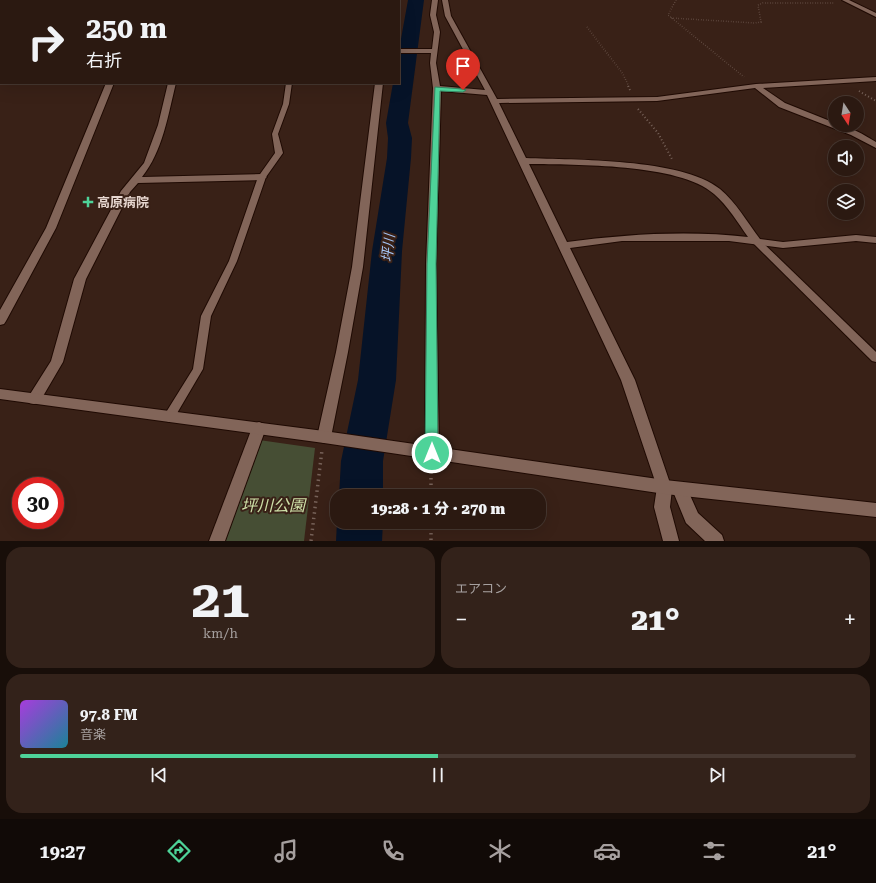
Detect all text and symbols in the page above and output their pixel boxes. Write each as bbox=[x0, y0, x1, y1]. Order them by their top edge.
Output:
text: 250 m bbox=[86, 12, 167, 45]
icon: right bbox=[20, 16, 72, 68]
pin bbox=[446, 49, 480, 90]
text: 右折 bbox=[86, 50, 122, 71]
icon: arrive bbox=[452, 55, 474, 77]
north arrow bbox=[828, 96, 864, 132]
map controls bbox=[828, 96, 864, 220]
button: sound bbox=[828, 140, 864, 176]
button: layers bbox=[828, 184, 864, 220]
place label: 高原病院 bbox=[97, 195, 149, 210]
marker: 高原病院 bbox=[82, 196, 94, 208]
water label: 坪川 bbox=[379, 231, 398, 263]
position arrow bbox=[411, 432, 453, 474]
speed limit sign: 30 bbox=[12, 477, 64, 529]
park label: 坪川公園 bbox=[241, 496, 307, 515]
text: 19:28 · 1 分 · 270 m bbox=[371, 500, 505, 518]
text: 21 bbox=[191, 569, 250, 630]
text: エアコン bbox=[455, 581, 507, 596]
text: 21° bbox=[631, 602, 680, 637]
text: − bbox=[455, 607, 467, 632]
text: + bbox=[844, 607, 856, 632]
text: km/h bbox=[203, 626, 238, 641]
text: 97.8 FM bbox=[80, 706, 137, 724]
text: 音楽 bbox=[80, 727, 106, 742]
icon: previous bbox=[148, 764, 170, 786]
icon: pause bbox=[427, 764, 449, 786]
icon: next bbox=[706, 764, 728, 786]
icon: directions bbox=[165, 837, 193, 865]
icon: music bbox=[272, 837, 300, 865]
icon: phone bbox=[379, 837, 407, 865]
icon: climate bbox=[486, 837, 514, 865]
icon: car bbox=[593, 837, 621, 865]
icon: filters bbox=[700, 837, 728, 865]
text: 19:27 bbox=[40, 841, 86, 862]
text: 21° bbox=[807, 841, 836, 862]

